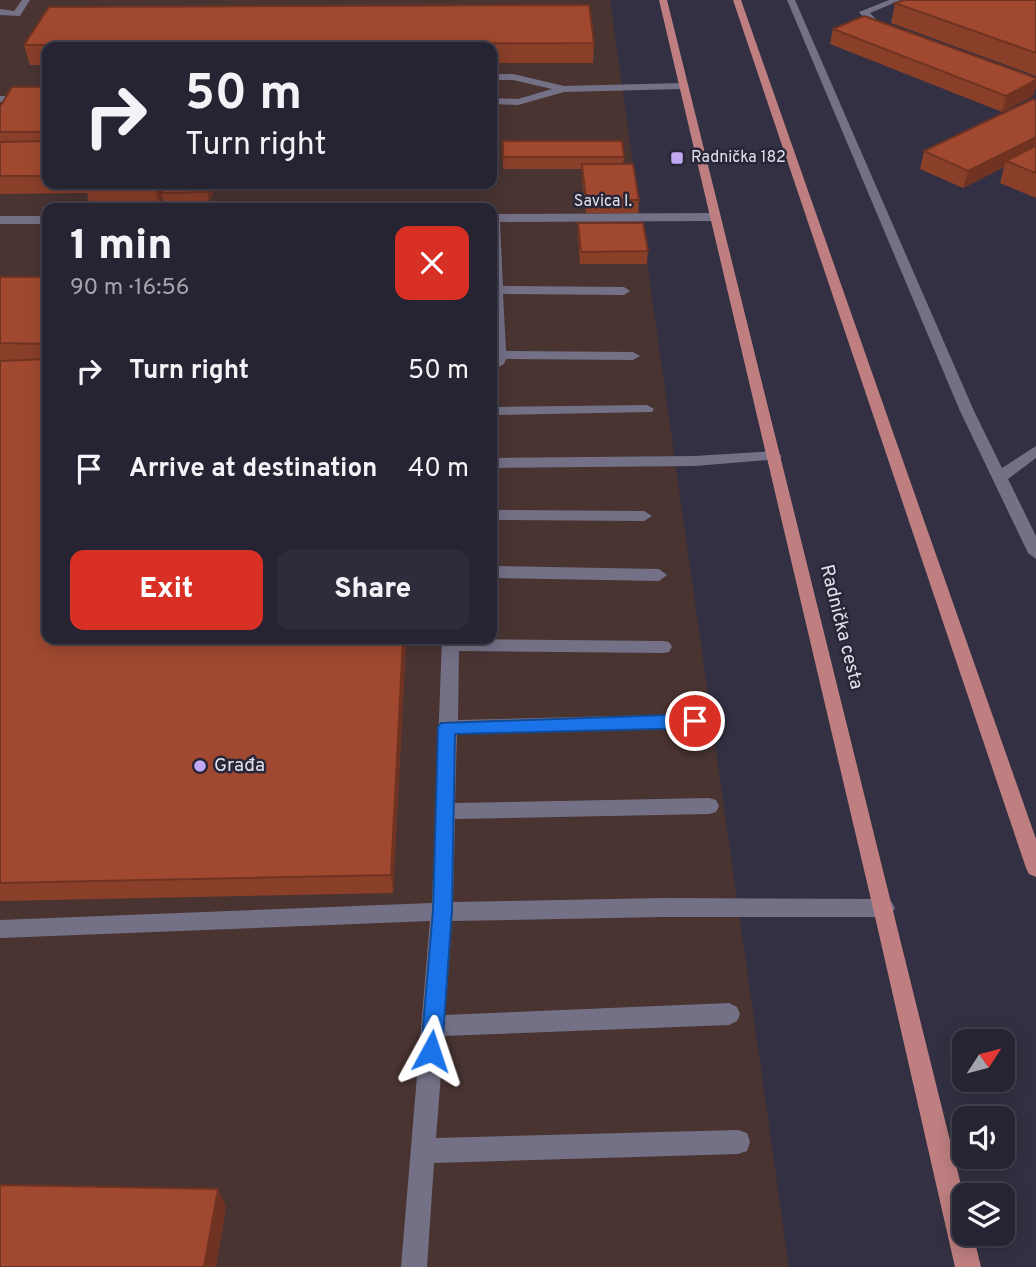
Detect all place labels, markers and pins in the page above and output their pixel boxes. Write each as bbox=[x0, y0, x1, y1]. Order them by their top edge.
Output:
place label: Radnička 182 bbox=[691, 148, 786, 168]
marker: Radnička 182 bbox=[669, 150, 685, 166]
pin bbox=[665, 691, 725, 751]
place label: Građa bbox=[214, 754, 265, 778]
marker: Građa bbox=[192, 758, 208, 774]

